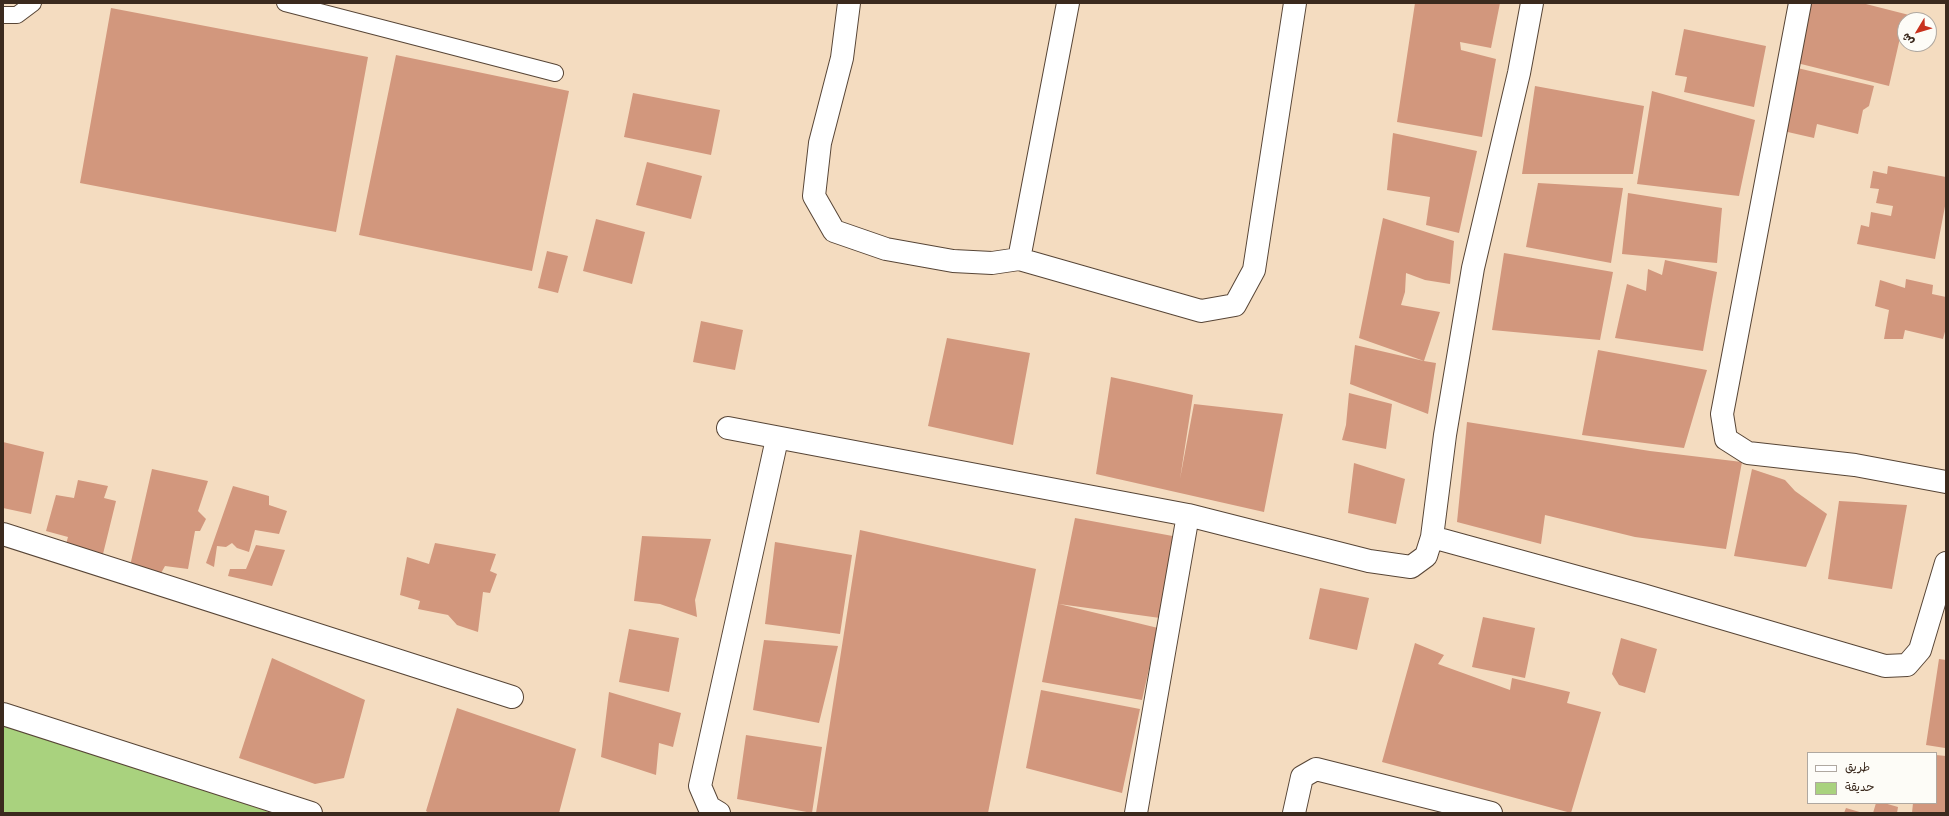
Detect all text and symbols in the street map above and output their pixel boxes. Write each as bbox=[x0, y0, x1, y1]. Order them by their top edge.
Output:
north arrow bbox=[1897, 12, 1937, 52]
text: ش bbox=[1898, 30, 1918, 48]
legend bbox=[1807, 752, 1937, 804]
text: طريق bbox=[1845, 759, 1870, 775]
text: حديقة bbox=[1845, 779, 1874, 795]

